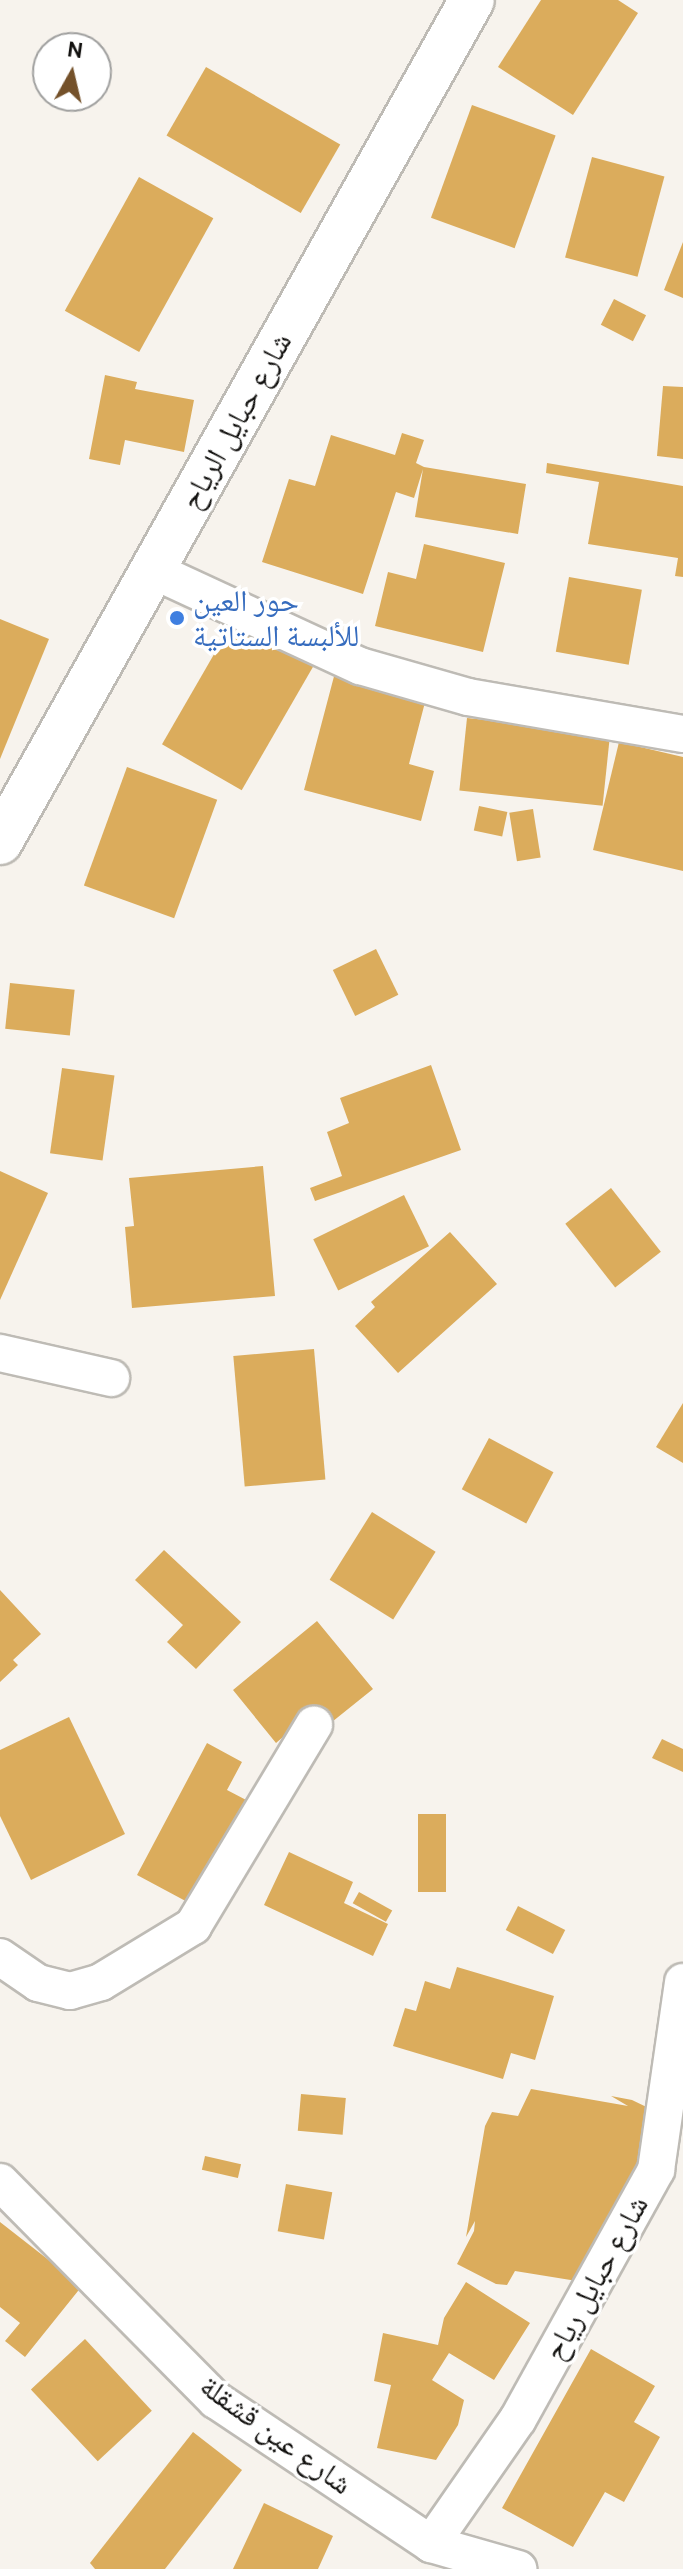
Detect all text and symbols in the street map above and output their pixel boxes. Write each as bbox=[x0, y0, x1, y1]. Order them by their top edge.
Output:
north arrow bbox=[32, 32, 112, 112]
text: N bbox=[66, 35, 85, 64]
street label: شارع حبايل الرياح bbox=[173, 326, 299, 516]
place label: حور العين للألبسة الستاتية bbox=[193, 583, 359, 654]
marker: حور العين للألبسة الستاتية bbox=[168, 609, 186, 627]
street label: شارع حبايل رياح bbox=[536, 2189, 656, 2367]
street label: شارع عين قشقلة bbox=[193, 2368, 359, 2502]

